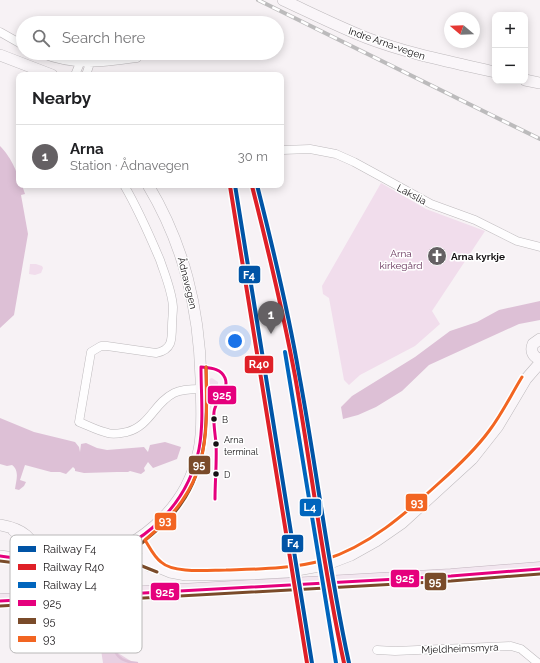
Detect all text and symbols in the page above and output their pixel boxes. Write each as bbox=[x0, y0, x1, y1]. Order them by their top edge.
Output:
north arrow bbox=[444, 12, 480, 48]
map controls bbox=[492, 12, 528, 84]
button: + bbox=[492, 12, 528, 48]
search box bbox=[16, 16, 284, 60]
street label: Indre Arna-vegen bbox=[347, 25, 427, 62]
icon: search bbox=[30, 27, 52, 49]
text: Search here bbox=[62, 29, 145, 47]
button: − bbox=[492, 48, 528, 84]
text: Nearby bbox=[32, 88, 91, 108]
text: Arna bbox=[70, 140, 104, 158]
text: 1 bbox=[42, 149, 48, 164]
text: 30 m bbox=[238, 149, 268, 164]
text: Station · Ådnavegen bbox=[70, 158, 189, 173]
street label: Lakslia bbox=[395, 182, 428, 207]
church icon: Arna kyrkje bbox=[426, 245, 448, 267]
park label: Arna kirkegård bbox=[379, 248, 423, 271]
place label: Arna kyrkje bbox=[451, 251, 505, 262]
street label: Ådnavegen bbox=[176, 256, 199, 310]
line badge: F4 bbox=[238, 265, 261, 284]
text: F4 bbox=[243, 269, 255, 282]
pin: 1 bbox=[258, 301, 284, 334]
your location bbox=[225, 331, 245, 351]
line badge: R40 bbox=[244, 355, 274, 374]
text: R40 bbox=[249, 358, 269, 371]
line badge: 925 bbox=[207, 385, 237, 405]
text: 925 bbox=[213, 389, 231, 402]
marker: B bbox=[209, 414, 219, 424]
place label: B bbox=[222, 415, 228, 425]
place label: Arna terminal bbox=[224, 435, 259, 457]
marker: Arna terminal bbox=[211, 439, 221, 449]
line badge: 95 bbox=[188, 455, 211, 475]
text: 95 bbox=[193, 459, 205, 472]
marker: D bbox=[211, 469, 221, 479]
place label: D bbox=[224, 470, 231, 480]
line badge: 93 bbox=[405, 493, 428, 512]
text: 93 bbox=[411, 497, 423, 510]
line badge: L4 bbox=[299, 498, 322, 517]
text: L4 bbox=[304, 501, 316, 514]
line badge: 93 bbox=[154, 512, 177, 531]
text: 93 bbox=[159, 515, 171, 528]
line badge: F4 bbox=[281, 534, 304, 553]
legend bbox=[10, 535, 142, 653]
text: F4 bbox=[287, 537, 299, 550]
text: Railway F4 bbox=[43, 543, 96, 556]
text: Railway R40 bbox=[43, 561, 105, 574]
line badge: 925 bbox=[390, 569, 420, 588]
text: 925 bbox=[396, 572, 414, 585]
line badge: 95 bbox=[424, 572, 447, 591]
text: 95 bbox=[429, 576, 441, 589]
text: Railway L4 bbox=[43, 579, 97, 592]
line badge: 925 bbox=[150, 582, 180, 601]
text: 925 bbox=[156, 586, 174, 599]
text: 925 bbox=[43, 597, 61, 610]
text: 95 bbox=[43, 615, 55, 628]
text: 93 bbox=[43, 633, 55, 646]
street label: Mjeldheimsmyra bbox=[421, 642, 499, 655]

